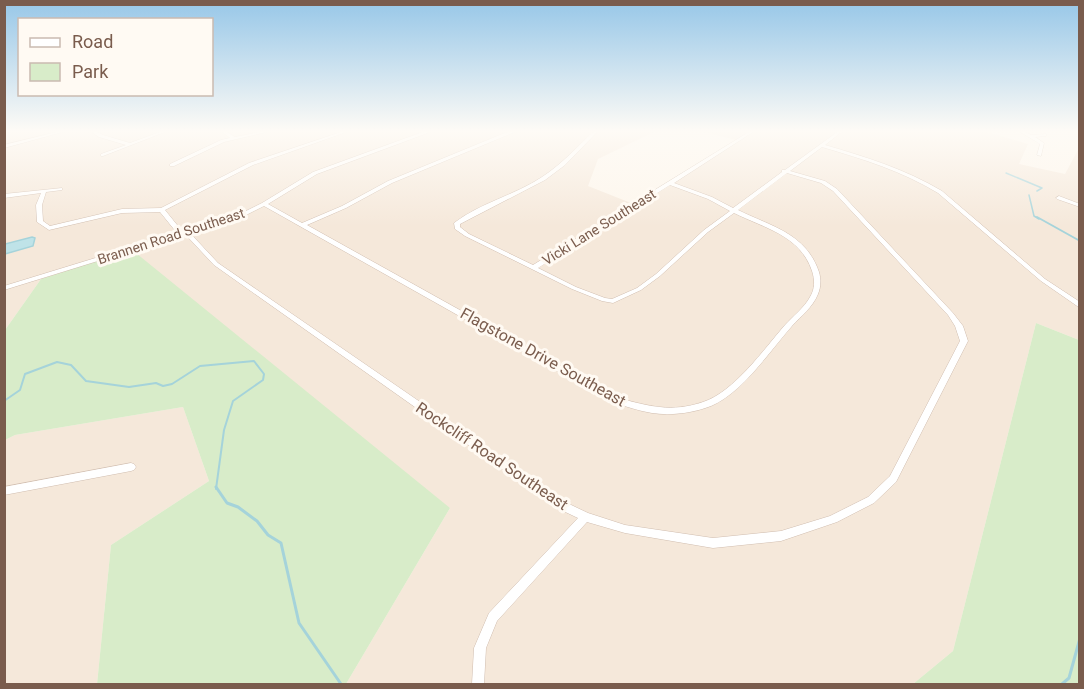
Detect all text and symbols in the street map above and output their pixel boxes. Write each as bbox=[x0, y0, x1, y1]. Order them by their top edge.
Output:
legend bbox=[18, 18, 213, 96]
text: Road bbox=[72, 31, 113, 52]
text: Park bbox=[72, 61, 109, 82]
street label: Vicki Lane Southeast bbox=[539, 185, 659, 268]
street label: Brannen Road Southeast bbox=[95, 205, 247, 267]
street label: Flagstone Drive Southeast bbox=[457, 304, 629, 410]
street label: Rockcliff Road Southeast bbox=[412, 398, 572, 514]

